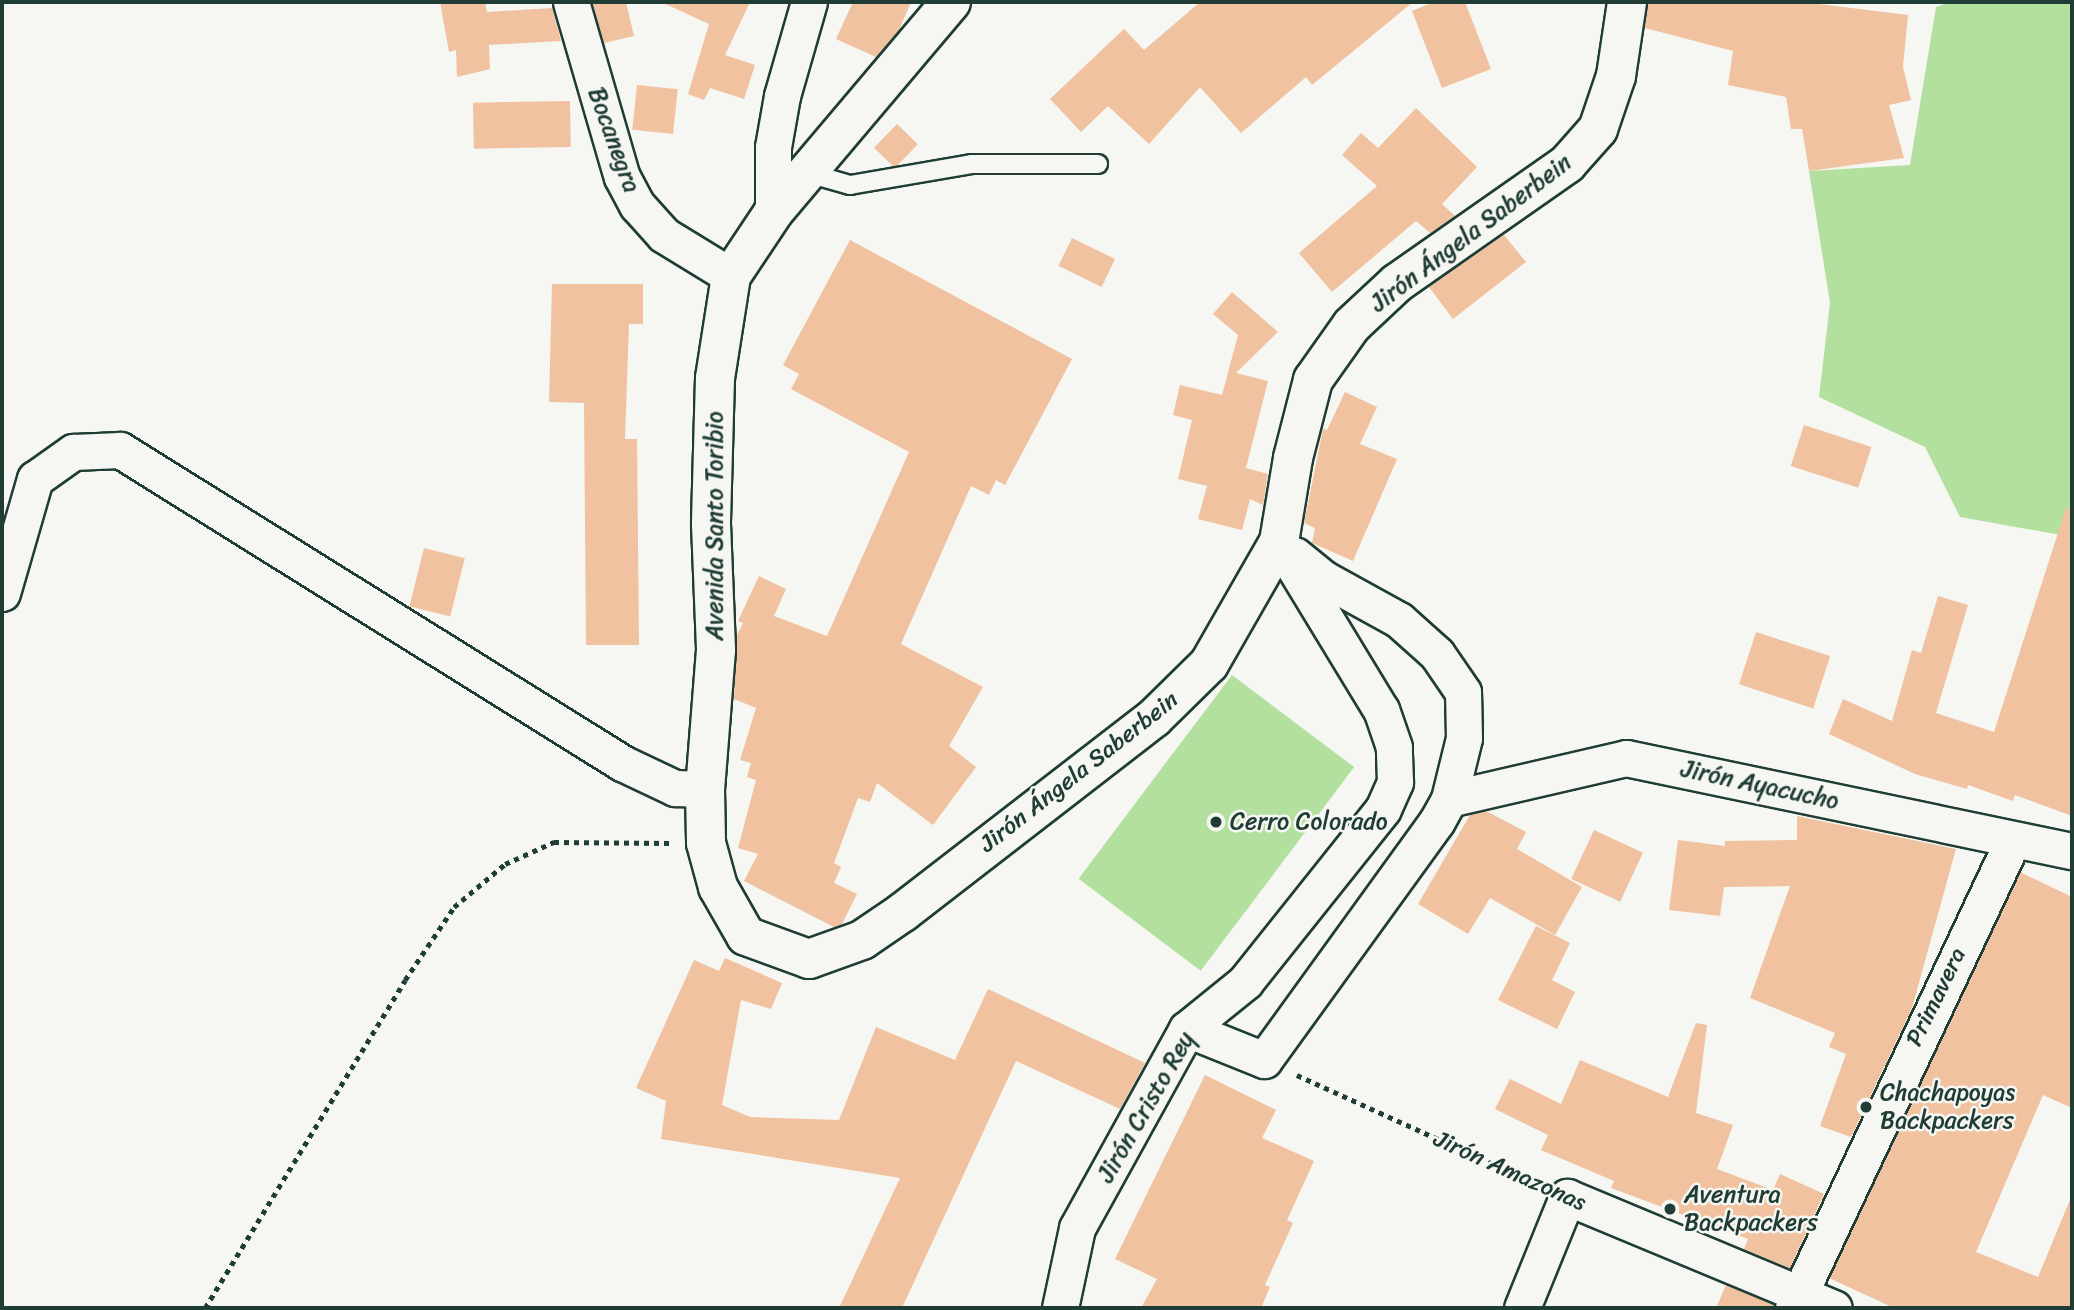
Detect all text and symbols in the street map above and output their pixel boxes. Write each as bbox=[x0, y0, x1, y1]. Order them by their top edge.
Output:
street label: Bocanegra bbox=[582, 83, 646, 197]
street label: Jirón Ángela Saberbein bbox=[1365, 148, 1577, 318]
street label: Avenida Santo Toribio bbox=[701, 411, 729, 641]
street label: Jirón Ángela Saberbein bbox=[974, 686, 1184, 858]
street label: Jirón Ayacucho bbox=[1678, 754, 1842, 816]
place label: Cerro Colorado bbox=[1230, 808, 1388, 836]
marker: Cerro Colorado bbox=[1208, 814, 1224, 830]
street label: Primavera bbox=[1900, 943, 1972, 1051]
street label: Jirón Cristo Rey bbox=[1091, 1027, 1201, 1187]
place label: Chachapoyas Backpackers bbox=[1880, 1079, 2015, 1135]
marker: Chachapoyas Backpackers bbox=[1858, 1099, 1874, 1115]
street label: Jirón Amazonas bbox=[1429, 1124, 1591, 1218]
place label: Aventura Backpackers bbox=[1684, 1181, 1818, 1237]
marker: Aventura Backpackers bbox=[1662, 1201, 1678, 1217]

